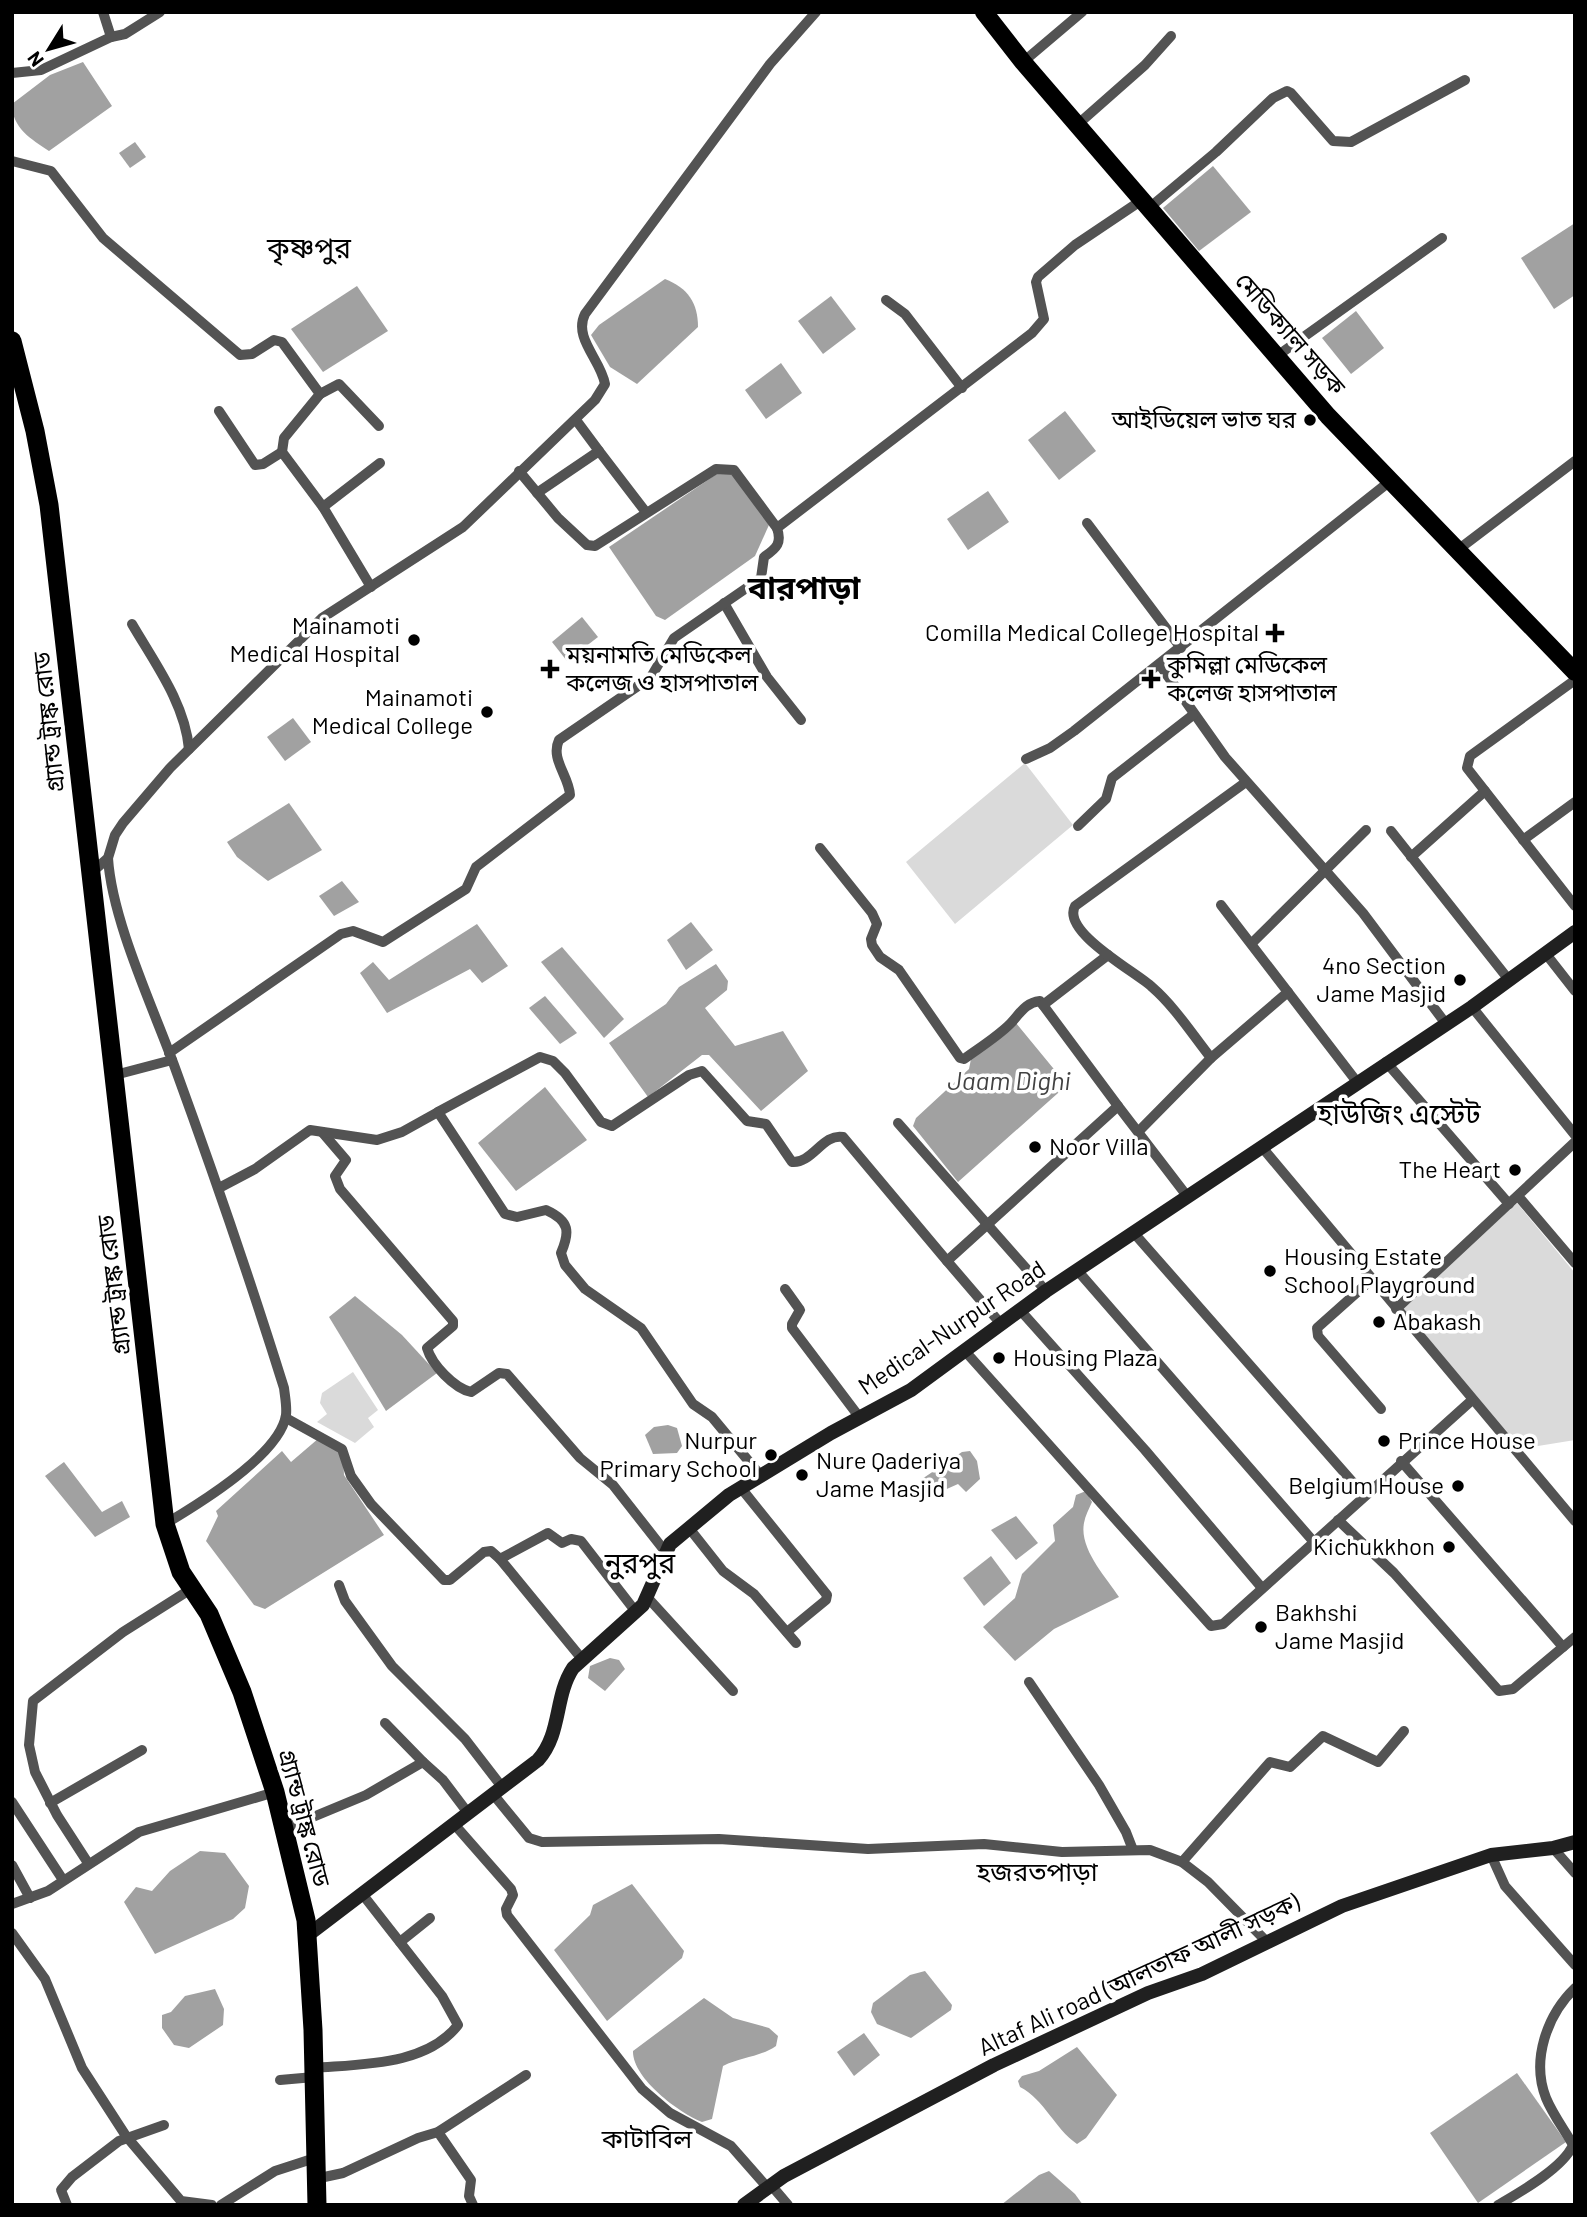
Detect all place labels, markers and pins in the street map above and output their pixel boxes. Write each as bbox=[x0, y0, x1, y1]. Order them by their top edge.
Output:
place label: আইডিয়েল ভাত ঘর bbox=[1111, 404, 1297, 433]
marker: আইডিয়েল ভাত ঘর bbox=[1302, 412, 1318, 428]
place label: Mainamoti Medical Hospital bbox=[230, 610, 400, 667]
place label: Comilla Medical College Hospital bbox=[925, 617, 1259, 646]
marker: Comilla Medical College Hospital bbox=[1265, 623, 1285, 643]
marker: Mainamoti Medical Hospital bbox=[406, 632, 422, 648]
place label: ময়নামতি মেডিকেল কলেজ ও হাসপাতাল bbox=[565, 639, 759, 696]
place label: কুমিল্লা মেডিকেল কলেজ হাসপাতাল bbox=[1166, 649, 1337, 706]
marker: ময়নামতি মেডিকেল কলেজ ও হাসপাতাল bbox=[540, 659, 560, 679]
marker: কুমিল্লা মেডিকেল কলেজ হাসপাতাল bbox=[1141, 669, 1161, 689]
place label: Mainamoti Medical College bbox=[312, 682, 473, 739]
marker: Mainamoti Medical College bbox=[479, 704, 495, 720]
place label: 4no Section Jame Masjid bbox=[1317, 950, 1446, 1007]
marker: 4no Section Jame Masjid bbox=[1452, 972, 1468, 988]
place label: Noor Villa bbox=[1049, 1131, 1148, 1160]
marker: Noor Villa bbox=[1027, 1139, 1043, 1155]
place label: The Heart bbox=[1399, 1154, 1501, 1183]
marker: The Heart bbox=[1507, 1162, 1523, 1178]
place label: Housing Estate School Playground bbox=[1284, 1241, 1475, 1298]
marker: Housing Estate School Playground bbox=[1262, 1263, 1278, 1279]
place label: Abakash bbox=[1393, 1306, 1482, 1335]
marker: Abakash bbox=[1371, 1314, 1387, 1330]
place label: Housing Plaza bbox=[1013, 1342, 1158, 1371]
marker: Housing Plaza bbox=[991, 1350, 1007, 1366]
place label: Nurpur Primary School bbox=[600, 1425, 757, 1482]
place label: Prince House bbox=[1398, 1425, 1536, 1454]
marker: Prince House bbox=[1376, 1433, 1392, 1449]
place label: Nure Qaderiya Jame Masjid bbox=[816, 1445, 961, 1502]
marker: Nurpur Primary School bbox=[763, 1447, 779, 1463]
marker: Nure Qaderiya Jame Masjid bbox=[794, 1467, 810, 1483]
place label: Belgium House bbox=[1288, 1470, 1444, 1499]
marker: Belgium House bbox=[1450, 1478, 1466, 1494]
place label: Kichukkhon bbox=[1313, 1531, 1435, 1560]
marker: Kichukkhon bbox=[1441, 1539, 1457, 1555]
place label: Bakhshi Jame Masjid bbox=[1275, 1597, 1404, 1654]
marker: Bakhshi Jame Masjid bbox=[1253, 1619, 1269, 1635]

